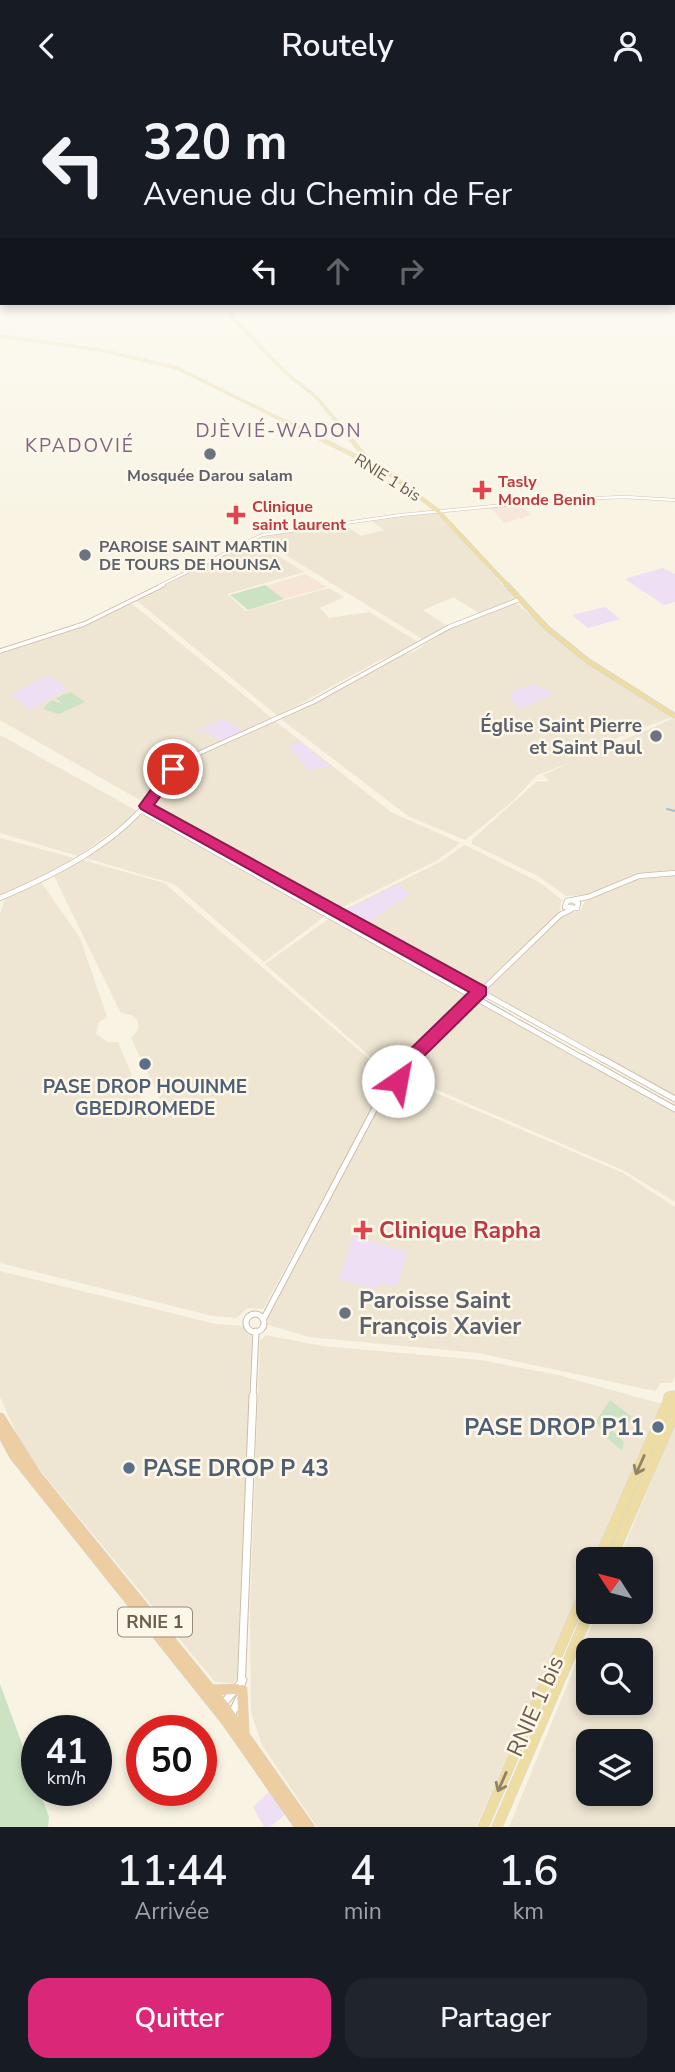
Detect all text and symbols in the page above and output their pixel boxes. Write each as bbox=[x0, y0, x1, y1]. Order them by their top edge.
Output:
text: Routely bbox=[281, 24, 394, 67]
icon: back bbox=[28, 27, 66, 65]
icon: person bbox=[609, 27, 647, 65]
text: 320 m bbox=[143, 109, 287, 176]
icon: left bbox=[28, 119, 119, 210]
text: Avenue du Chemin de Fer bbox=[143, 173, 512, 216]
icon: left bbox=[246, 252, 284, 290]
icon: ahead bbox=[319, 252, 357, 290]
icon: right bbox=[392, 252, 430, 290]
district label: DJÈVIÉ-WADON bbox=[195, 418, 363, 444]
district label: KPADOVIÉ bbox=[25, 433, 135, 459]
marker: Mosquée Darou salam bbox=[202, 446, 218, 462]
street label: RNIE 1 bis bbox=[350, 449, 425, 507]
place label: Mosquée Darou salam bbox=[127, 465, 293, 487]
place label: Tasly Monde Benin bbox=[498, 471, 596, 511]
marker: Tasly Monde Benin bbox=[472, 480, 492, 500]
place label: Clinique saint laurent bbox=[252, 496, 347, 536]
marker: Clinique saint laurent bbox=[226, 505, 246, 525]
place label: PAROISE SAINT MARTIN DE TOURS DE HOUNSA bbox=[99, 536, 288, 576]
marker: PAROISE SAINT MARTIN DE TOURS DE HOUNSA bbox=[77, 547, 93, 563]
place label: Église Saint Pierre et Saint Paul bbox=[480, 713, 642, 761]
marker: Église Saint Pierre et Saint Paul bbox=[648, 728, 664, 744]
pin bbox=[143, 739, 203, 799]
icon: arrive bbox=[154, 750, 192, 788]
position arrow bbox=[361, 1044, 435, 1118]
marker: PASE DROP HOUINME GBEDJROMEDE bbox=[137, 1056, 153, 1072]
place label: PASE DROP HOUINME GBEDJROMEDE bbox=[43, 1074, 247, 1122]
place label: Clinique Rapha bbox=[379, 1215, 541, 1246]
marker: Clinique Rapha bbox=[353, 1220, 373, 1240]
place label: Paroisse Saint François Xavier bbox=[359, 1285, 521, 1342]
marker: Paroisse Saint François Xavier bbox=[337, 1305, 353, 1321]
place label: PASE DROP P11 bbox=[464, 1412, 644, 1443]
marker: PASE DROP P11 bbox=[650, 1419, 666, 1435]
place label: PASE DROP P 43 bbox=[143, 1453, 329, 1484]
one-way arrow bbox=[633, 1453, 646, 1475]
marker: PASE DROP P 43 bbox=[121, 1460, 137, 1476]
north arrow bbox=[576, 1547, 653, 1624]
map controls bbox=[576, 1547, 653, 1806]
road number: RNIE 1 bbox=[118, 1607, 192, 1637]
button: search bbox=[576, 1638, 653, 1715]
street label: RNIE 1 bis bbox=[500, 1651, 571, 1761]
speed limit sign: 50 bbox=[126, 1715, 217, 1806]
text: 41 bbox=[45, 1728, 88, 1775]
button: layers bbox=[576, 1729, 653, 1806]
text: km/h bbox=[47, 1766, 86, 1790]
one-way arrow bbox=[495, 1771, 508, 1792]
text: 11:44 bbox=[116, 1843, 227, 1900]
text: 4 bbox=[350, 1843, 375, 1900]
text: 1.6 bbox=[498, 1843, 559, 1900]
text: Arrivée bbox=[134, 1896, 209, 1927]
text: min bbox=[344, 1896, 382, 1927]
text: km bbox=[513, 1896, 544, 1927]
button: Quitter bbox=[28, 1978, 331, 2058]
button: Partager bbox=[345, 1978, 647, 2058]

